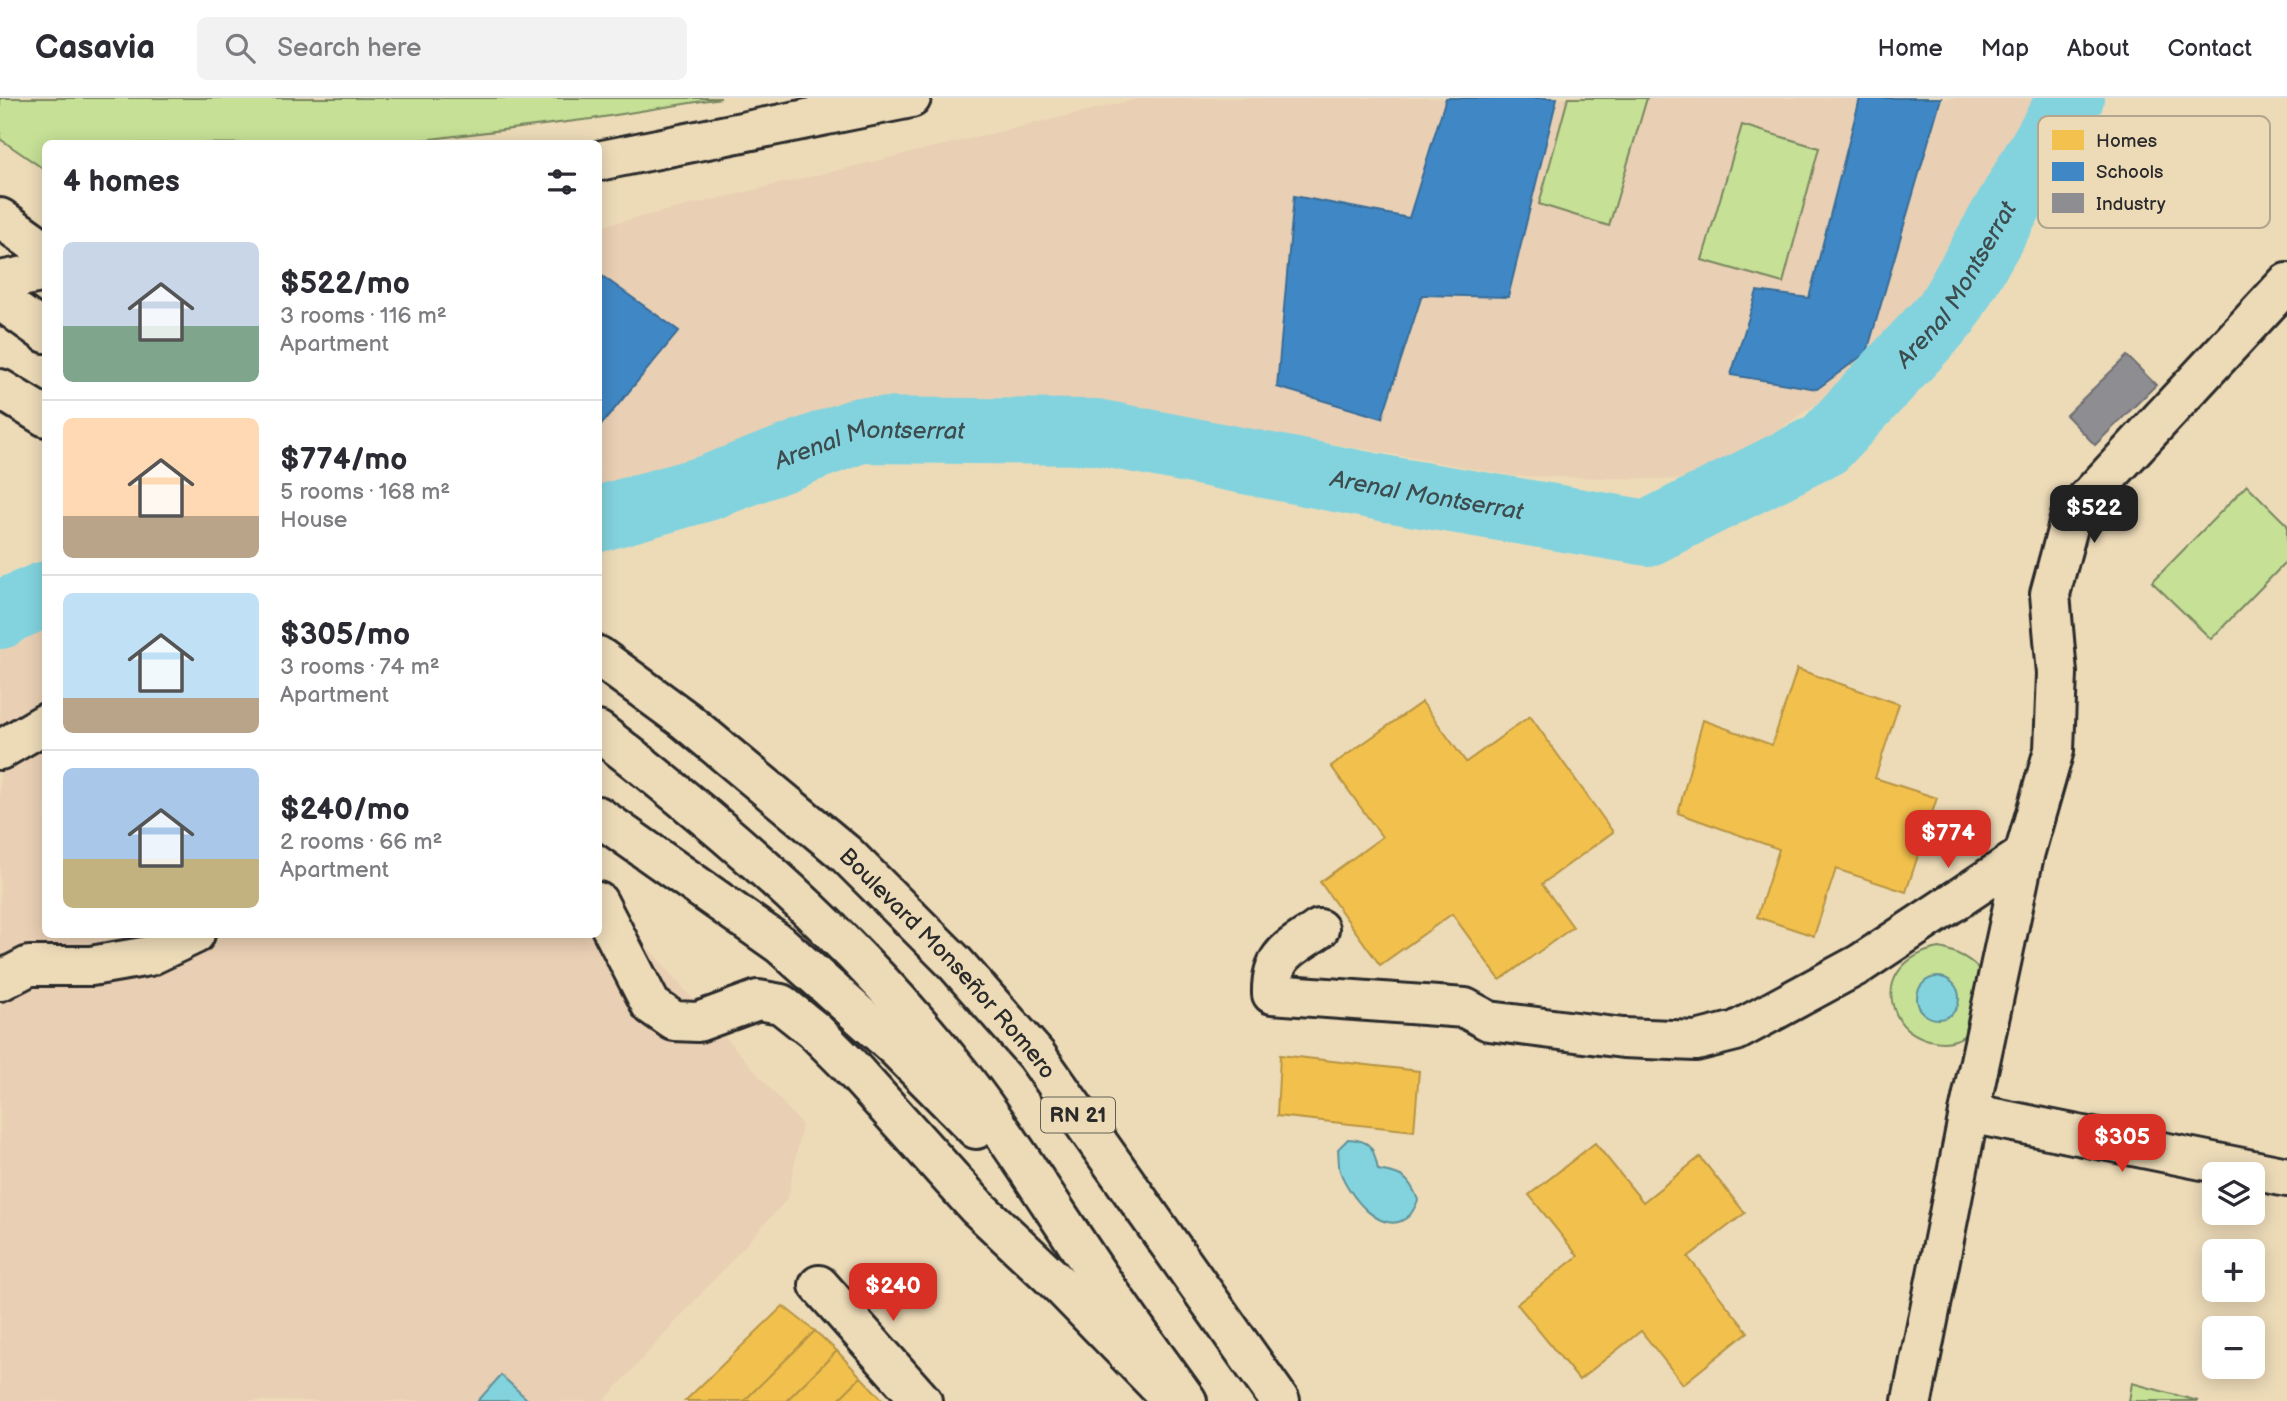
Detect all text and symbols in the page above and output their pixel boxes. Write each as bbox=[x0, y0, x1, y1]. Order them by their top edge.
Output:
search box bbox=[197, 17, 687, 80]
text: Casavia bbox=[35, 28, 155, 68]
icon: search bbox=[221, 29, 259, 67]
text: Search here bbox=[277, 33, 421, 64]
text: Home bbox=[1878, 34, 1943, 63]
text: Map bbox=[1981, 34, 2029, 63]
text: About bbox=[2067, 34, 2129, 63]
text: Contact bbox=[2167, 34, 2252, 63]
legend bbox=[2038, 116, 2270, 228]
text: Homes bbox=[2096, 130, 2157, 153]
text: Schools bbox=[2096, 161, 2163, 184]
icon: filters bbox=[543, 163, 581, 201]
text: 4 homes bbox=[63, 164, 180, 200]
text: Industry bbox=[2096, 193, 2166, 216]
water label: Arenal Montserrat bbox=[1889, 196, 2023, 374]
text: $522/mo bbox=[280, 266, 410, 302]
icon: home bbox=[119, 270, 203, 354]
text: 3 rooms · 116 m² bbox=[280, 302, 447, 330]
text: Apartment bbox=[280, 330, 389, 358]
water label: Arenal Montserrat bbox=[769, 415, 965, 476]
text: $774/mo bbox=[280, 442, 407, 478]
icon: home bbox=[119, 446, 203, 530]
water label: Arenal Montserrat bbox=[1327, 464, 1526, 527]
text: 5 rooms · 168 m² bbox=[280, 478, 450, 506]
pin: $522 bbox=[2053, 486, 2135, 545]
text: $522 bbox=[2066, 494, 2122, 522]
text: House bbox=[280, 506, 347, 534]
text: $305/mo bbox=[280, 617, 410, 653]
icon: home bbox=[119, 621, 203, 705]
text: 3 rooms · 74 m² bbox=[280, 653, 440, 681]
text: Apartment bbox=[280, 681, 389, 709]
text: $240/mo bbox=[280, 792, 410, 828]
icon: home bbox=[119, 796, 203, 880]
pin: $774 bbox=[1907, 810, 1989, 870]
text: $774 bbox=[1921, 819, 1975, 847]
text: 2 rooms · 66 m² bbox=[280, 828, 442, 856]
street label: Boulevard Monseñor Romero bbox=[833, 842, 1061, 1085]
text: Apartment bbox=[280, 856, 389, 884]
road number: RN 21 bbox=[1041, 1098, 1115, 1132]
pin: $305 bbox=[2081, 1114, 2163, 1174]
text: $305 bbox=[2094, 1123, 2150, 1151]
map controls bbox=[2202, 1162, 2265, 1379]
button: layers bbox=[2202, 1162, 2265, 1225]
button: + bbox=[2202, 1239, 2265, 1302]
pin: $240 bbox=[852, 1264, 934, 1323]
text: $240 bbox=[865, 1272, 921, 1300]
button: − bbox=[2202, 1316, 2265, 1379]

